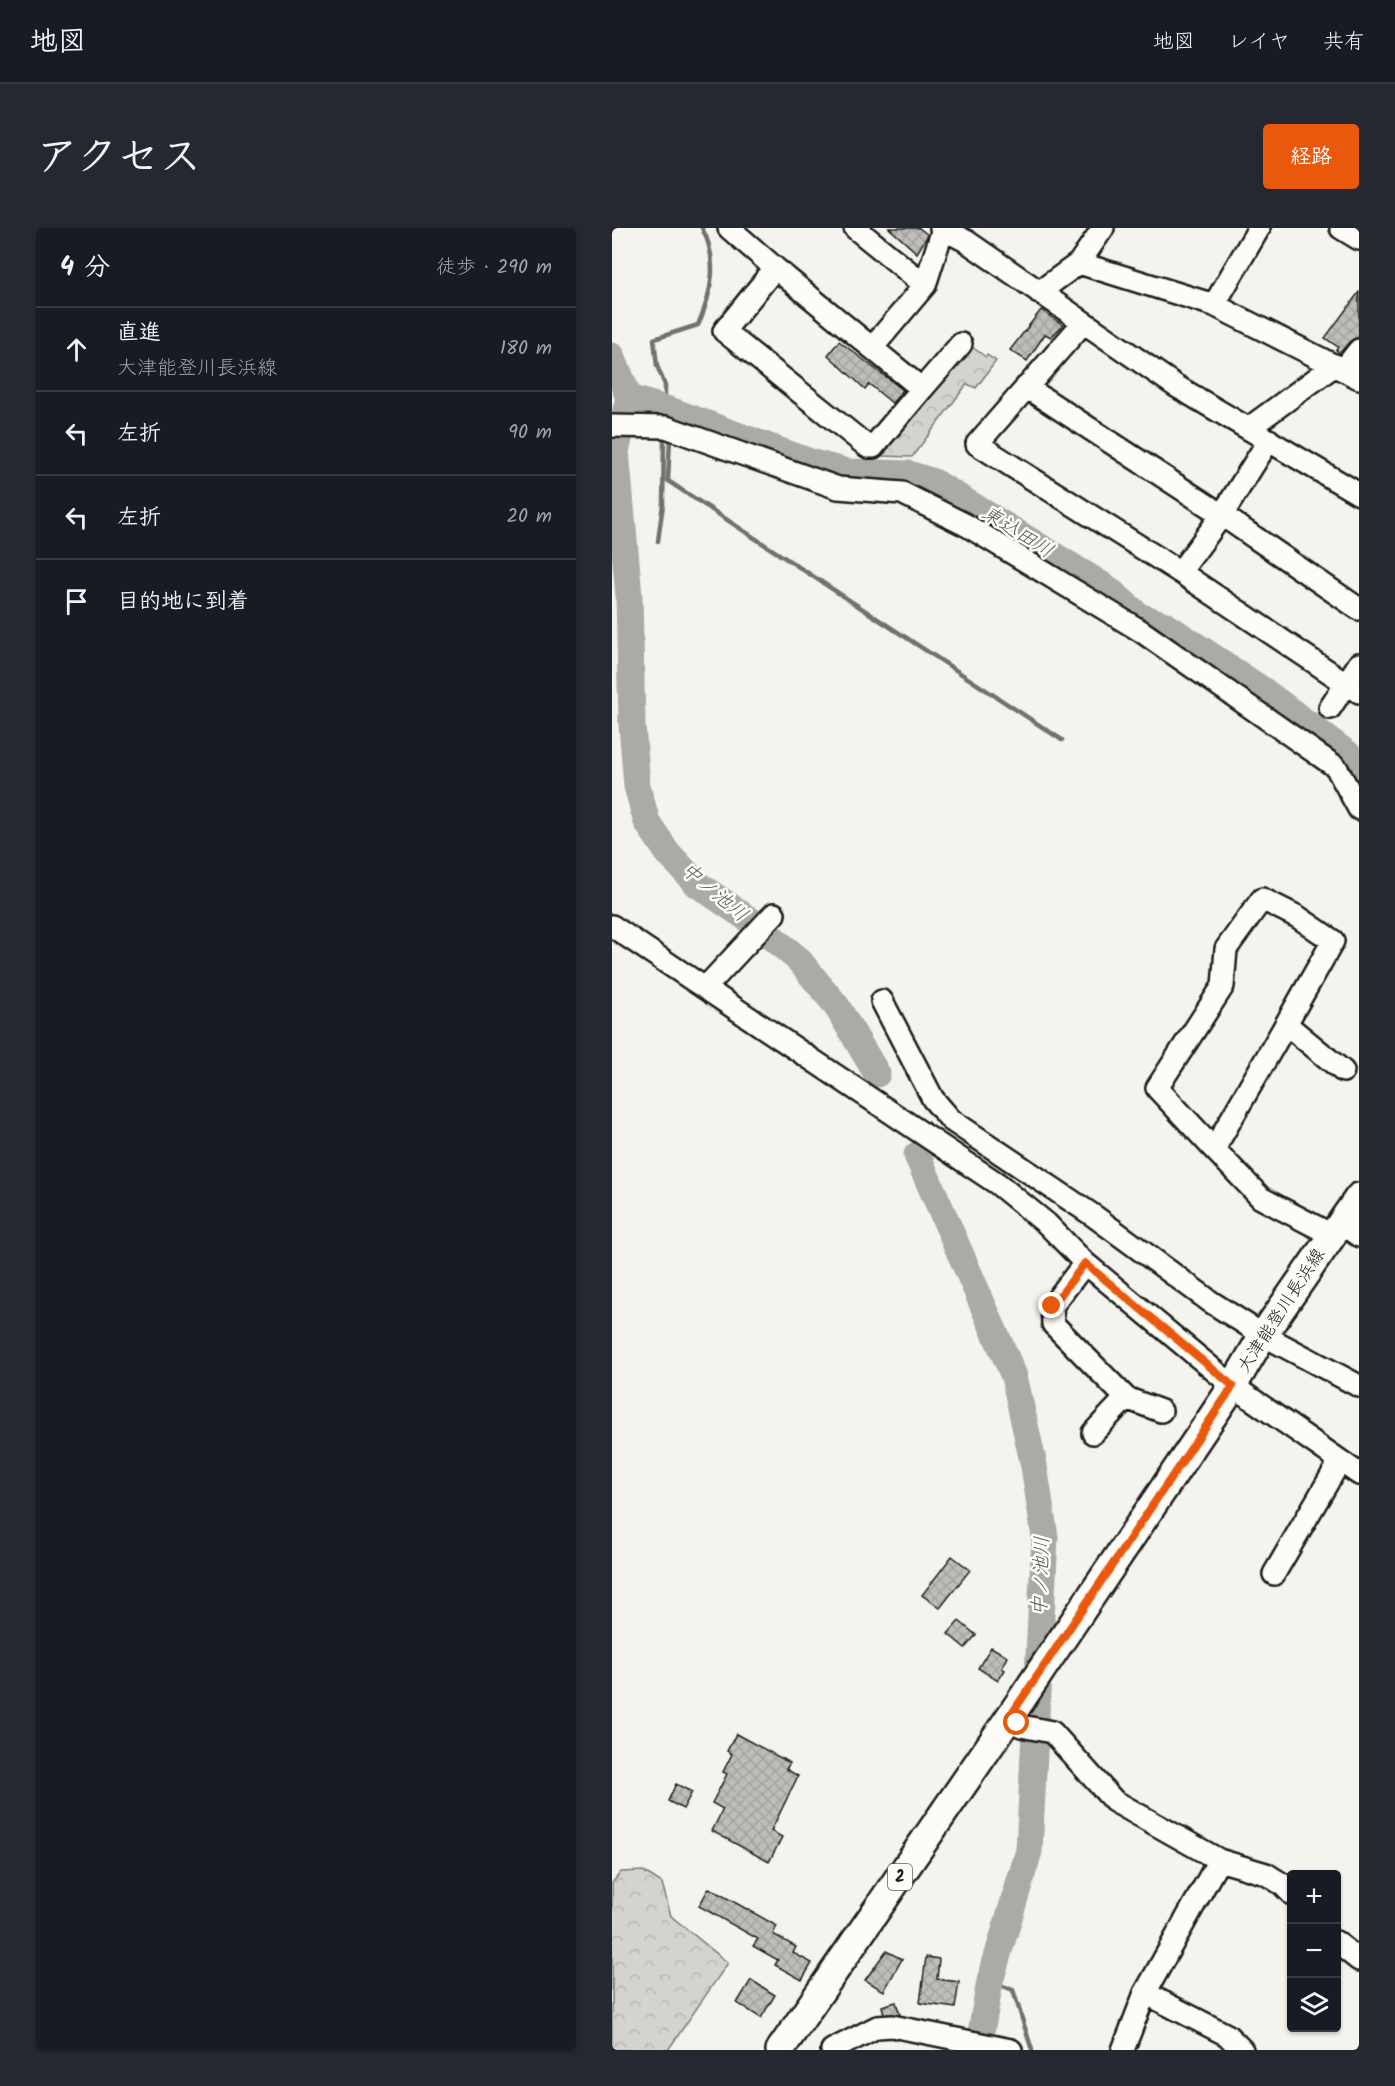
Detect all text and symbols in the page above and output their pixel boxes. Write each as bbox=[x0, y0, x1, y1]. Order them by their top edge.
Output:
text: 地図 bbox=[30, 20, 86, 65]
text: 地図 bbox=[1153, 26, 1195, 59]
text: レイヤ bbox=[1228, 26, 1290, 59]
text: 共有 bbox=[1323, 26, 1365, 59]
button: 経路 bbox=[1263, 124, 1359, 189]
text: アクセス bbox=[36, 125, 201, 192]
text: 4 分 bbox=[60, 247, 110, 289]
text: 徒歩 · 290 m bbox=[436, 252, 552, 284]
text: 直進 bbox=[117, 316, 161, 351]
icon: ahead bbox=[60, 333, 93, 366]
text: 180 m bbox=[500, 333, 552, 365]
text: 大津能登川長浜線 bbox=[117, 353, 277, 385]
icon: left bbox=[60, 417, 93, 450]
text: 左折 bbox=[117, 417, 161, 452]
text: 90 m bbox=[508, 417, 552, 449]
water label: 東込田川 bbox=[975, 498, 1059, 568]
icon: left bbox=[60, 501, 93, 534]
text: 左折 bbox=[117, 501, 161, 536]
text: 20 m bbox=[506, 501, 552, 533]
icon: arrive bbox=[60, 585, 93, 618]
text: 目的地に到着 bbox=[117, 585, 249, 620]
water label: 中ノ池川 bbox=[673, 855, 755, 931]
street label: 大津能登川長浜線 bbox=[1231, 1243, 1333, 1379]
route end bbox=[1038, 1292, 1064, 1318]
water label: 中ノ池川 bbox=[1025, 1535, 1059, 1617]
route start bbox=[1003, 1709, 1029, 1735]
road number: 2 bbox=[888, 1864, 912, 1890]
map controls bbox=[1287, 1870, 1341, 2032]
button: + bbox=[1287, 1870, 1341, 1924]
button: − bbox=[1287, 1924, 1341, 1978]
button: layers bbox=[1287, 1978, 1341, 2032]

